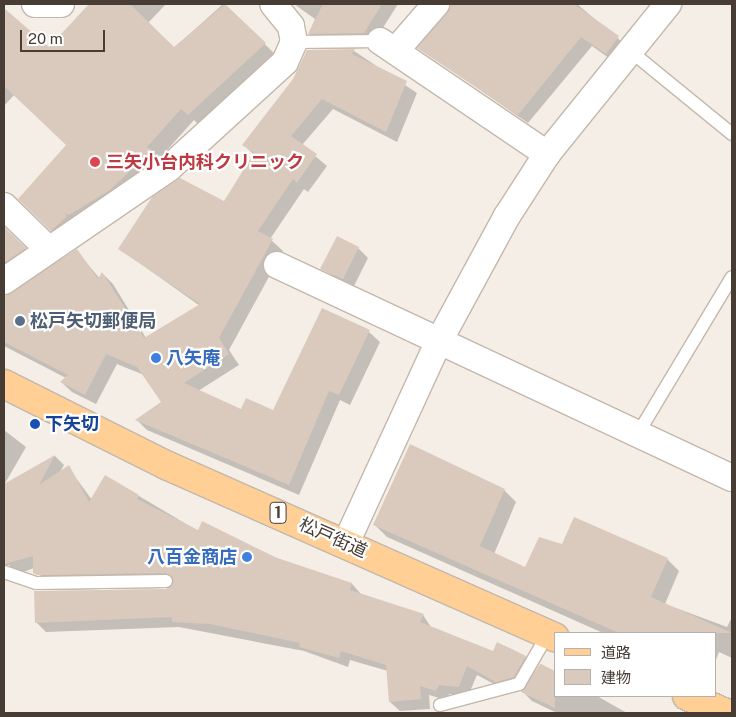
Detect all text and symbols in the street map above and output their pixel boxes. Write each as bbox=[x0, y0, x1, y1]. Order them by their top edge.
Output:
scale bar bbox=[22, 20, 108, 52]
text: 20 m bbox=[28, 30, 63, 47]
place label: 三矢小台内科クリニック bbox=[106, 151, 304, 173]
marker: 三矢小台内科クリニック bbox=[88, 155, 102, 169]
place label: 松戸矢切郵便局 bbox=[30, 310, 156, 332]
marker: 松戸矢切郵便局 bbox=[14, 315, 26, 327]
place label: 八矢庵 bbox=[166, 347, 220, 369]
marker: 八矢庵 bbox=[150, 352, 162, 364]
place label: 下矢切 bbox=[45, 413, 99, 435]
marker: 下矢切 bbox=[29, 418, 41, 430]
road number: 1 bbox=[269, 499, 287, 526]
street label: 松戸街道 bbox=[296, 513, 370, 563]
place label: 八百金商店 bbox=[147, 546, 237, 568]
marker: 八百金商店 bbox=[241, 551, 253, 563]
legend bbox=[554, 632, 716, 697]
text: 道路 bbox=[601, 644, 631, 661]
text: 建物 bbox=[601, 669, 631, 686]

